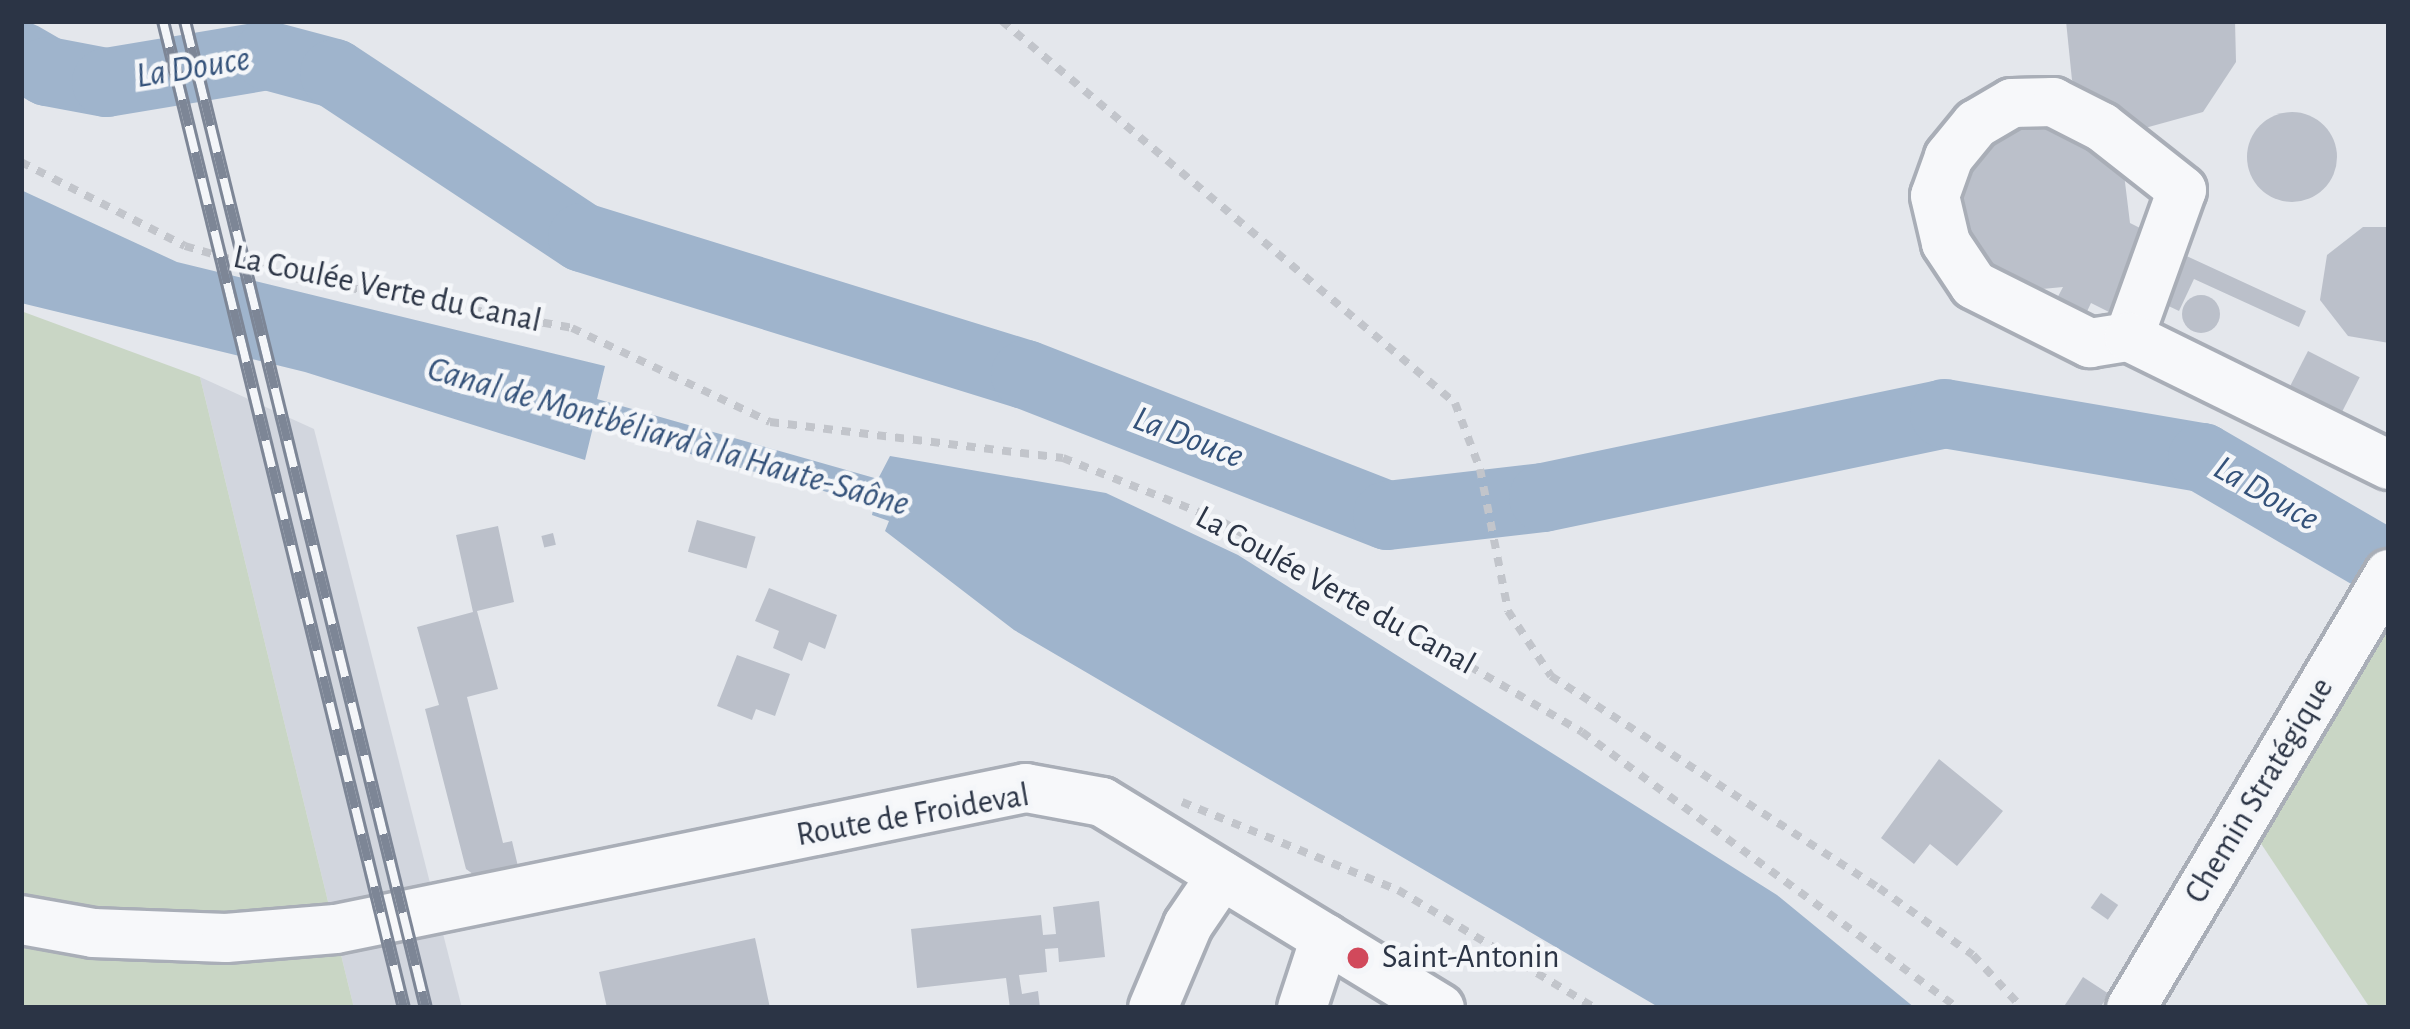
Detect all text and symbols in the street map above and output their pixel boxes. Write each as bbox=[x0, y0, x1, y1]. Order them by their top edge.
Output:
water label: La Douce bbox=[133, 38, 253, 98]
street label: La Coulée Verte du Canal bbox=[230, 238, 544, 342]
water label: Canal de Montbéliard à la Haute-Saône bbox=[422, 348, 914, 526]
water label: La Douce bbox=[1127, 397, 1249, 479]
water label: La Douce bbox=[2205, 447, 2327, 541]
street label: La Coulée Verte du Canal bbox=[1188, 498, 1482, 684]
street label: Chemin Stratégique bbox=[2177, 671, 2343, 911]
street label: Route de Froideval bbox=[794, 776, 1032, 856]
place label: Saint-Antonin bbox=[1382, 938, 1559, 978]
marker: Saint-Antonin bbox=[1345, 945, 1371, 971]

